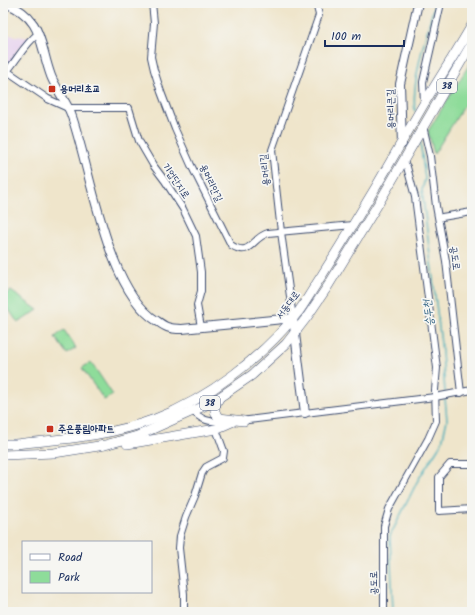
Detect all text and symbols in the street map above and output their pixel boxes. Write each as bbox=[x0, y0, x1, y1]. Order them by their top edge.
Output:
scale bar bbox=[325, 22, 404, 48]
text: 100 m bbox=[331, 27, 362, 46]
road number: 38 bbox=[437, 79, 457, 93]
place label: 용머리초교 bbox=[60, 81, 100, 97]
marker: 용머리초교 bbox=[47, 84, 57, 94]
street label: 용머리큰길 bbox=[383, 89, 399, 129]
street label: 용머리길 bbox=[256, 153, 274, 187]
street label: 기업단지로 bbox=[158, 160, 194, 202]
street label: 용머리안길 bbox=[195, 161, 227, 205]
street label: 공도로 bbox=[445, 245, 465, 271]
street label: 서동대로 bbox=[272, 287, 304, 323]
water label: 승두천 bbox=[418, 298, 440, 327]
road number: 38 bbox=[200, 396, 220, 410]
place label: 주은풍림아파트 bbox=[58, 421, 114, 437]
marker: 주은풍림아파트 bbox=[45, 424, 55, 434]
legend bbox=[22, 541, 152, 593]
text: Road bbox=[58, 548, 83, 567]
text: Park bbox=[58, 568, 80, 587]
street label: 공도로 bbox=[366, 571, 382, 595]

